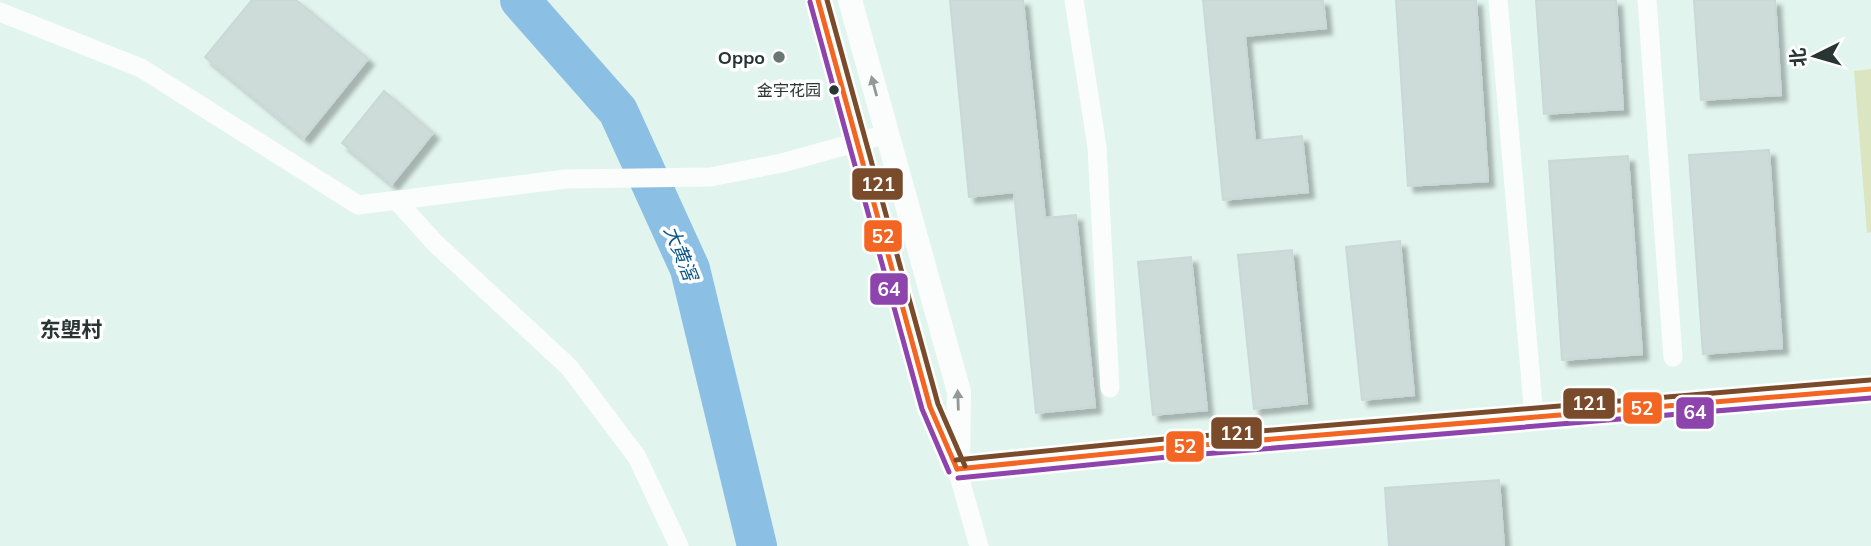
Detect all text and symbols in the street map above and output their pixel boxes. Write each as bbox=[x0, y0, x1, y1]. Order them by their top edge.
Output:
north arrow bbox=[1780, 21, 1850, 91]
place label: Oppo bbox=[718, 46, 765, 69]
text: 北 bbox=[1785, 47, 1811, 68]
marker: Oppo bbox=[771, 49, 787, 65]
one-way arrow bbox=[868, 75, 879, 97]
place label: 金宇花园 bbox=[757, 80, 821, 100]
marker: 金宇花园 bbox=[827, 83, 841, 97]
line badge: 121 bbox=[851, 167, 904, 201]
text: 121 bbox=[861, 172, 895, 196]
line badge: 52 bbox=[863, 219, 903, 253]
water label: 大黄滘 bbox=[659, 222, 704, 287]
text: 52 bbox=[872, 224, 894, 248]
line badge: 64 bbox=[869, 272, 909, 306]
text: 64 bbox=[878, 277, 901, 301]
district label: 东塱村 bbox=[40, 316, 103, 342]
line badge: 121 bbox=[1562, 387, 1616, 420]
one-way arrow bbox=[952, 389, 964, 411]
text: 121 bbox=[1572, 391, 1606, 415]
line badge: 52 bbox=[1622, 391, 1663, 425]
text: 52 bbox=[1631, 396, 1653, 420]
line badge: 64 bbox=[1675, 396, 1715, 430]
text: 64 bbox=[1684, 400, 1707, 424]
line badge: 121 bbox=[1210, 416, 1263, 450]
text: 121 bbox=[1220, 421, 1254, 445]
line badge: 52 bbox=[1165, 430, 1205, 463]
text: 52 bbox=[1174, 434, 1196, 458]

